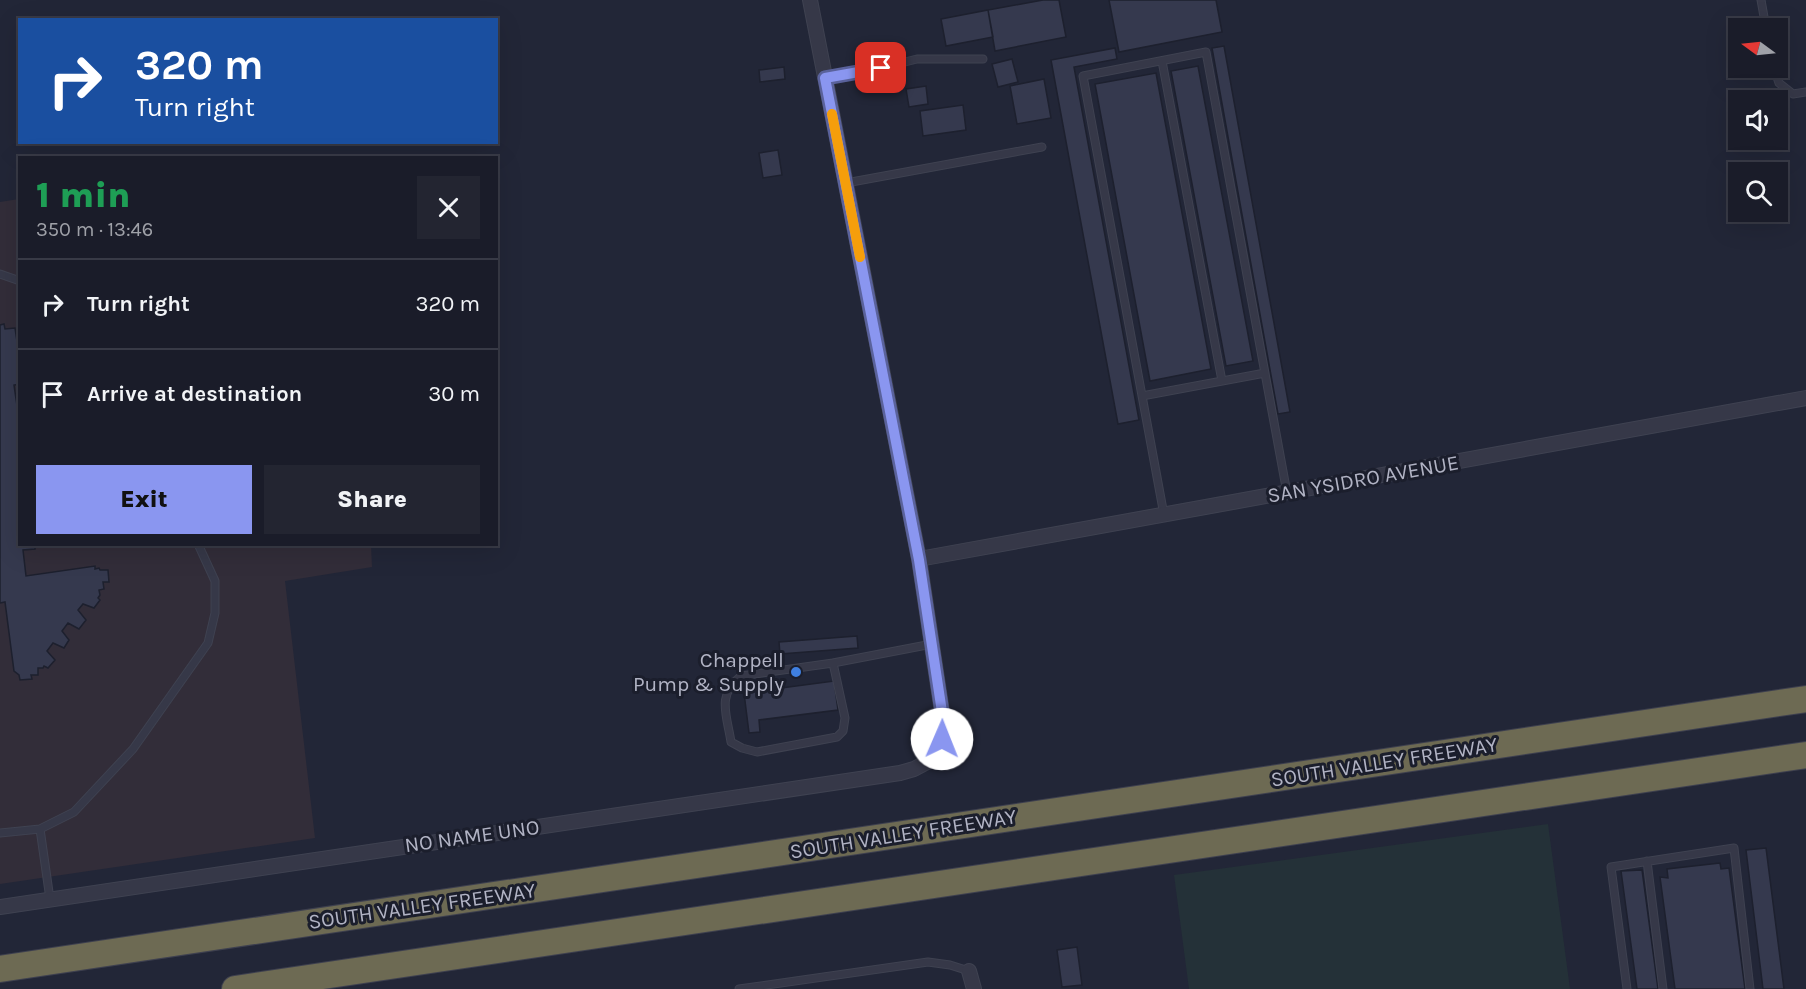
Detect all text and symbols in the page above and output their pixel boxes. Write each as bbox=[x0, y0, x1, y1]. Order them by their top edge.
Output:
north arrow bbox=[1728, 18, 1788, 78]
map controls bbox=[1728, 18, 1788, 222]
text: 320 m bbox=[135, 40, 264, 90]
icon: right bbox=[36, 42, 114, 120]
pin bbox=[855, 42, 906, 93]
icon: arrive bbox=[864, 51, 897, 84]
button: sound bbox=[1728, 90, 1788, 150]
text: Turn right bbox=[135, 91, 255, 123]
button: search bbox=[1728, 162, 1788, 222]
text: 1 min bbox=[36, 174, 130, 216]
button: close bbox=[417, 176, 480, 239]
text: 350 m · 13:46 bbox=[36, 218, 153, 241]
icon: right bbox=[36, 288, 69, 321]
text: Turn right bbox=[87, 291, 190, 317]
text: 320 m bbox=[415, 291, 480, 317]
icon: arrive bbox=[36, 378, 69, 411]
text: Arrive at destination bbox=[87, 381, 302, 407]
text: 30 m bbox=[428, 381, 480, 407]
street label: SAN YSIDRO AVENUE bbox=[1265, 450, 1461, 508]
button: Exit bbox=[36, 465, 252, 534]
button: Share bbox=[264, 465, 480, 534]
place label: Chappell Pump & Supply bbox=[633, 648, 784, 696]
marker: Chappell Pump & Supply bbox=[789, 665, 803, 679]
position arrow bbox=[910, 707, 974, 771]
street label: SOUTH VALLEY FREEWAY bbox=[1269, 732, 1500, 792]
street label: SOUTH VALLEY FREEWAY bbox=[788, 804, 1019, 864]
street label: NO NAME UNO bbox=[403, 815, 541, 857]
street label: SOUTH VALLEY FREEWAY bbox=[307, 878, 538, 934]

